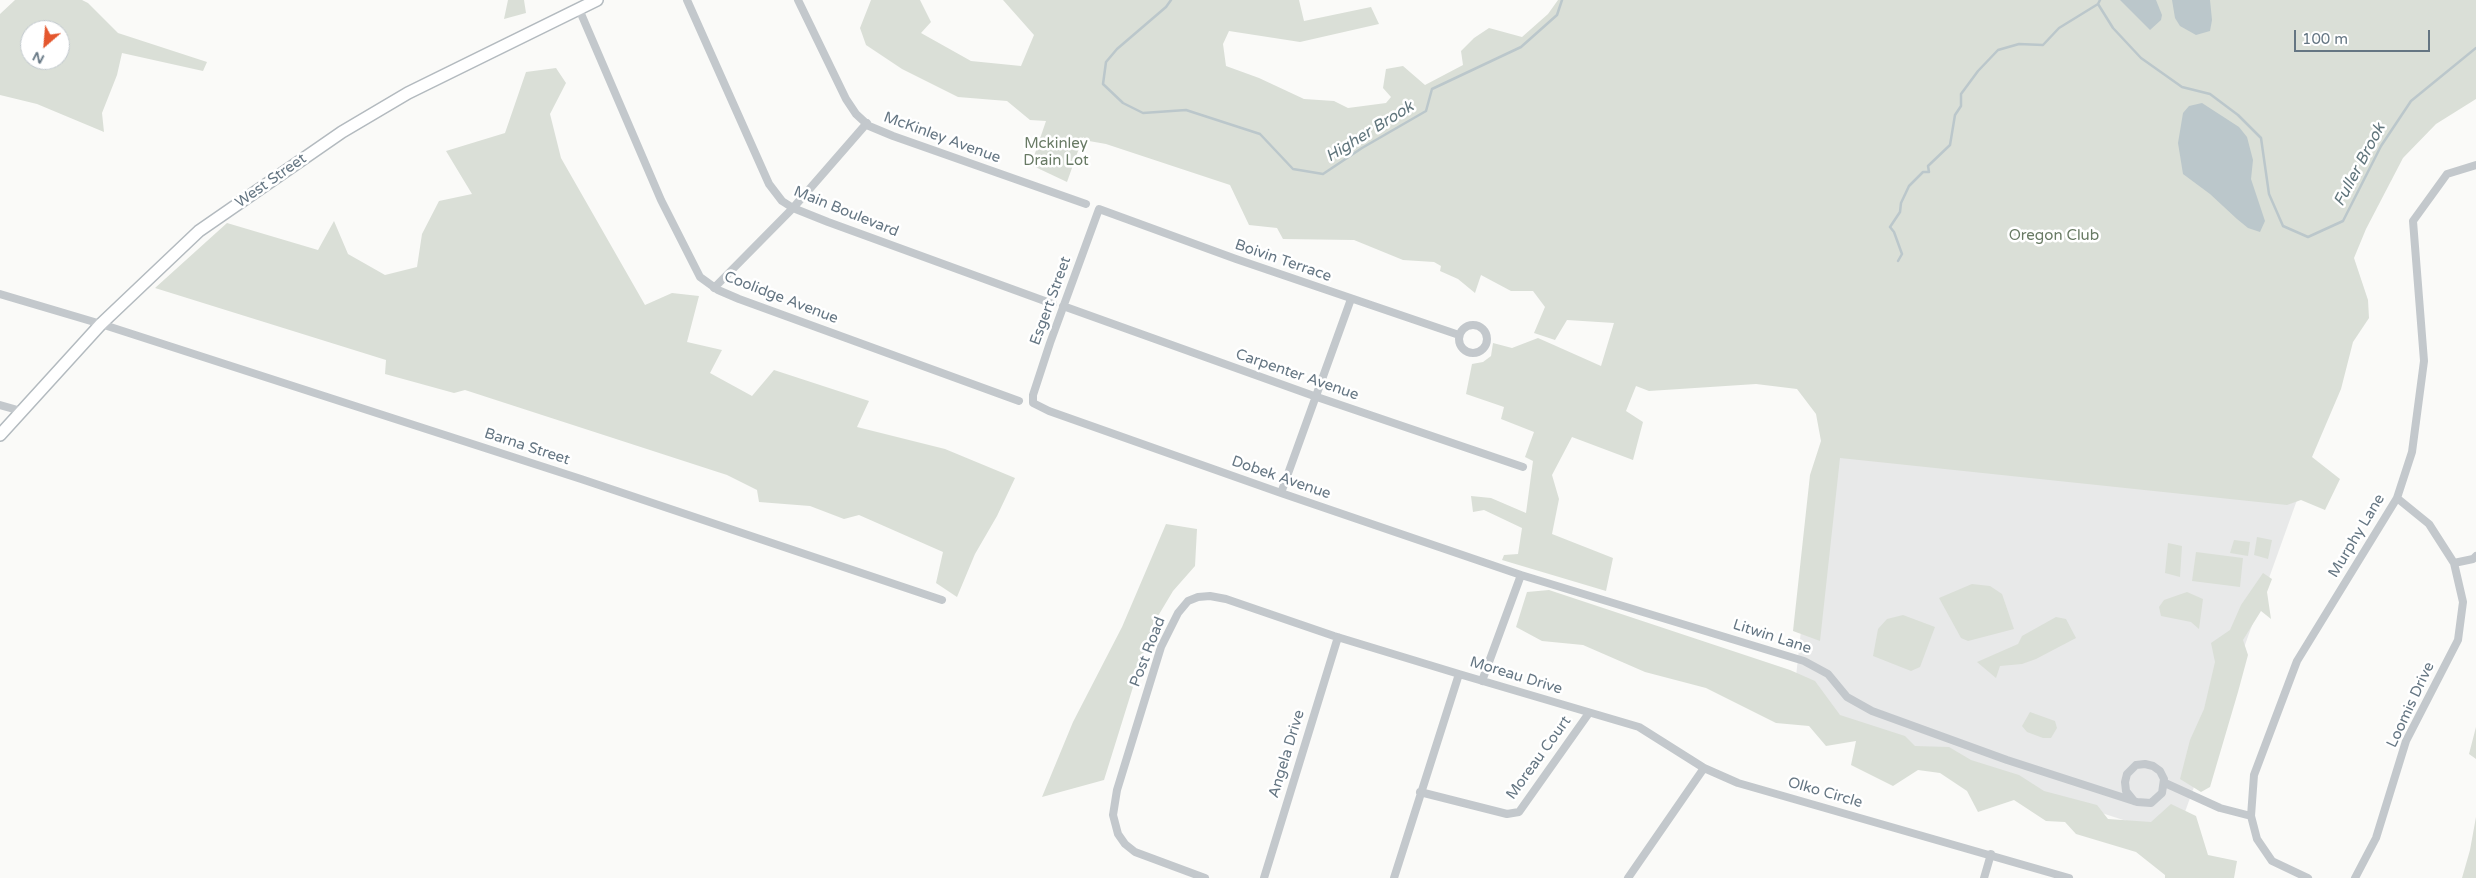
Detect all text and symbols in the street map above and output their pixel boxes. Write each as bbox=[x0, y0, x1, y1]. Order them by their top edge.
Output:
north arrow bbox=[20, 20, 70, 70]
scale bar bbox=[2296, 20, 2432, 52]
text: 100 m bbox=[2302, 30, 2348, 48]
text: N bbox=[30, 48, 47, 68]
water label: Higher Brook bbox=[1322, 97, 1418, 167]
street label: McKinley Avenue bbox=[881, 109, 1003, 167]
water label: Fuller Brook bbox=[2330, 120, 2390, 210]
park label: Mckinley Drain Lot bbox=[1023, 135, 1089, 170]
street label: West Street bbox=[232, 150, 310, 212]
street label: Main Boulevard bbox=[791, 183, 901, 241]
park label: Oregon Club bbox=[2009, 227, 2099, 245]
street label: Boivin Terrace bbox=[1232, 236, 1334, 286]
street label: Esgert Street bbox=[1027, 254, 1075, 348]
street label: Coolidge Avenue bbox=[721, 268, 841, 328]
street label: Carpenter Avenue bbox=[1233, 345, 1361, 405]
street label: Barna Street bbox=[482, 425, 572, 469]
street label: Dobek Avenue bbox=[1229, 453, 1333, 503]
street label: Murphy Lane bbox=[2325, 491, 2389, 581]
street label: Post Road bbox=[1126, 614, 1170, 690]
street label: Litwin Lane bbox=[1731, 616, 1813, 658]
street label: Moreau Drive bbox=[1468, 653, 1564, 699]
street label: Loomis Drive bbox=[2383, 659, 2439, 751]
street label: Angela Drive bbox=[1265, 708, 1309, 800]
street label: Moreau Court bbox=[1503, 713, 1575, 803]
street label: Olko Circle bbox=[1786, 774, 1864, 812]

